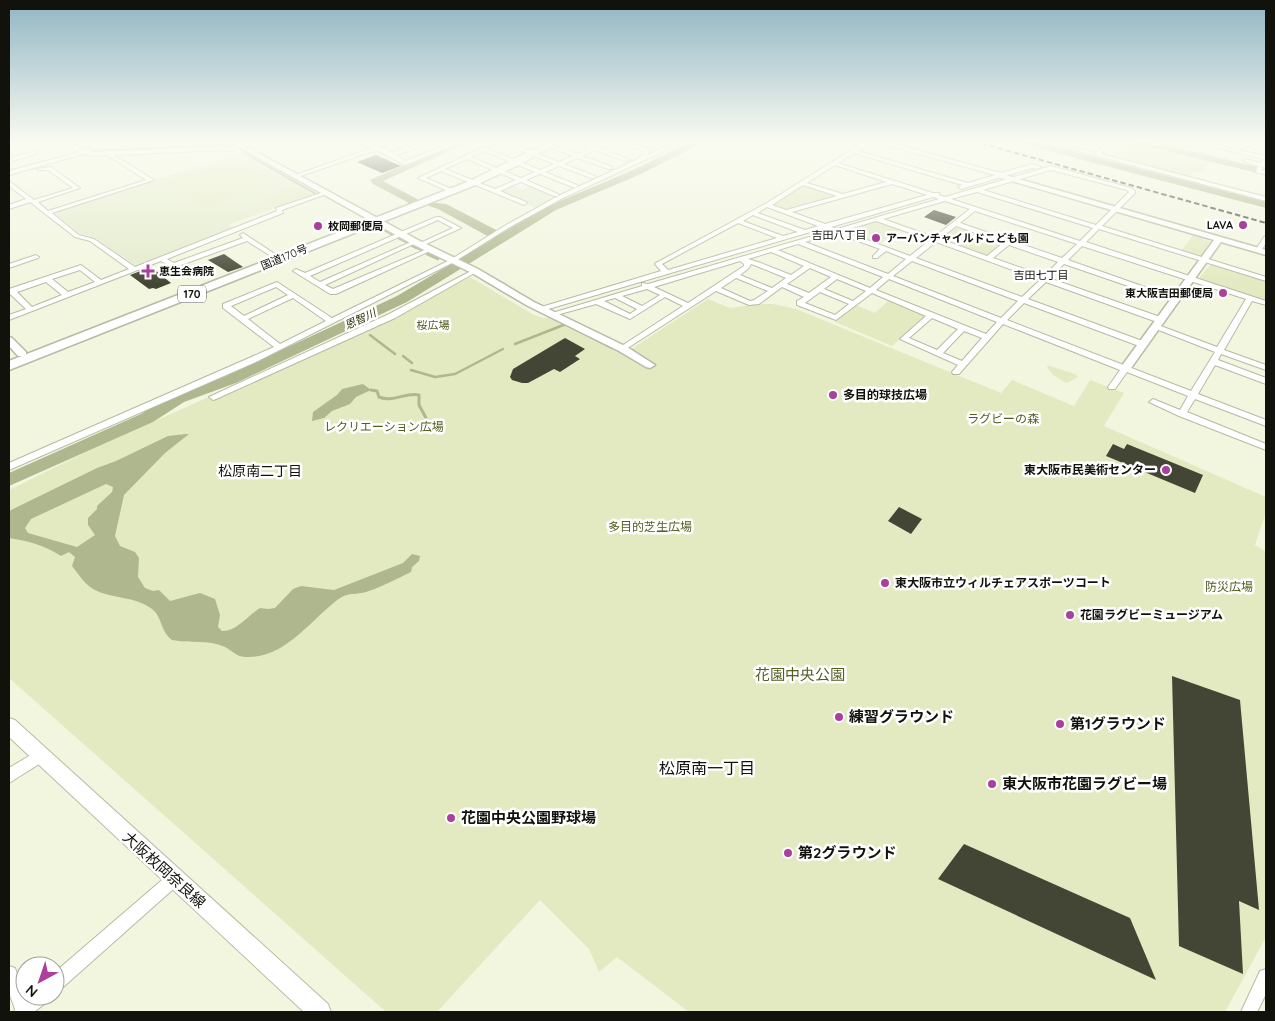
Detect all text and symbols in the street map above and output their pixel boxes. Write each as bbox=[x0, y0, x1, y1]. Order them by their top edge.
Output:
place label: LAVA bbox=[1207, 218, 1233, 232]
place label: 枚岡郵便局 bbox=[328, 219, 383, 233]
marker: LAVA bbox=[1237, 219, 1249, 231]
marker: 枚岡郵便局 bbox=[312, 220, 324, 232]
district label: 吉田八丁目 bbox=[812, 228, 867, 242]
place label: アーバンチャイルドこども園 bbox=[886, 231, 1029, 245]
marker: アーバンチャイルドこども園 bbox=[870, 232, 882, 244]
street label: 国道170号 bbox=[259, 241, 309, 273]
marker: 恵生会病院 bbox=[141, 264, 155, 278]
place label: 恵生会病院 bbox=[159, 264, 214, 278]
district label: 吉田七丁目 bbox=[1014, 268, 1069, 282]
road number: 170 bbox=[178, 286, 206, 302]
place label: 東大阪吉田郵便局 bbox=[1125, 286, 1213, 300]
marker: 東大阪吉田郵便局 bbox=[1217, 287, 1229, 299]
water label: 恩智川 bbox=[342, 305, 379, 332]
park label: 桜広場 bbox=[417, 318, 450, 332]
place label: 多目的球技広場 bbox=[843, 387, 927, 402]
marker: 多目的球技広場 bbox=[827, 389, 839, 401]
park label: ラグビーの森 bbox=[967, 411, 1039, 426]
park label: レクリエーション広場 bbox=[324, 419, 444, 434]
district label: 松原南二丁目 bbox=[218, 462, 302, 480]
place label: 東大阪市民美術センター bbox=[1024, 462, 1156, 477]
marker: 東大阪市民美術センター bbox=[1160, 464, 1172, 476]
park label: 多目的芝生広場 bbox=[608, 519, 692, 534]
place label: 東大阪市立ウィルチェアスポーツコート bbox=[895, 575, 1111, 590]
marker: 東大阪市立ウィルチェアスポーツコート bbox=[879, 577, 891, 589]
park label: 防災広場 bbox=[1205, 579, 1253, 594]
place label: 花園ラグビーミュージアム bbox=[1080, 607, 1223, 622]
marker: 花園ラグビーミュージアム bbox=[1064, 609, 1076, 621]
park label: 花園中央公園 bbox=[755, 665, 845, 684]
place label: 練習グラウンド bbox=[849, 707, 954, 726]
marker: 練習グラウンド bbox=[833, 711, 845, 723]
place label: 第1グラウンド bbox=[1070, 714, 1166, 733]
marker: 第1グラウンド bbox=[1054, 718, 1066, 730]
district label: 松原南一丁目 bbox=[659, 758, 755, 778]
place label: 東大阪市花園ラグビー場 bbox=[1002, 774, 1167, 793]
marker: 東大阪市花園ラグビー場 bbox=[986, 778, 998, 790]
place label: 花園中央公園野球場 bbox=[461, 808, 596, 827]
marker: 花園中央公園野球場 bbox=[445, 812, 457, 824]
street label: 大阪枚岡奈良線 bbox=[119, 827, 210, 912]
place label: 第2グラウンド bbox=[798, 843, 897, 862]
marker: 第2グラウンド bbox=[782, 847, 794, 859]
north arrow bbox=[15, 956, 65, 1006]
text: N bbox=[22, 981, 41, 1001]

